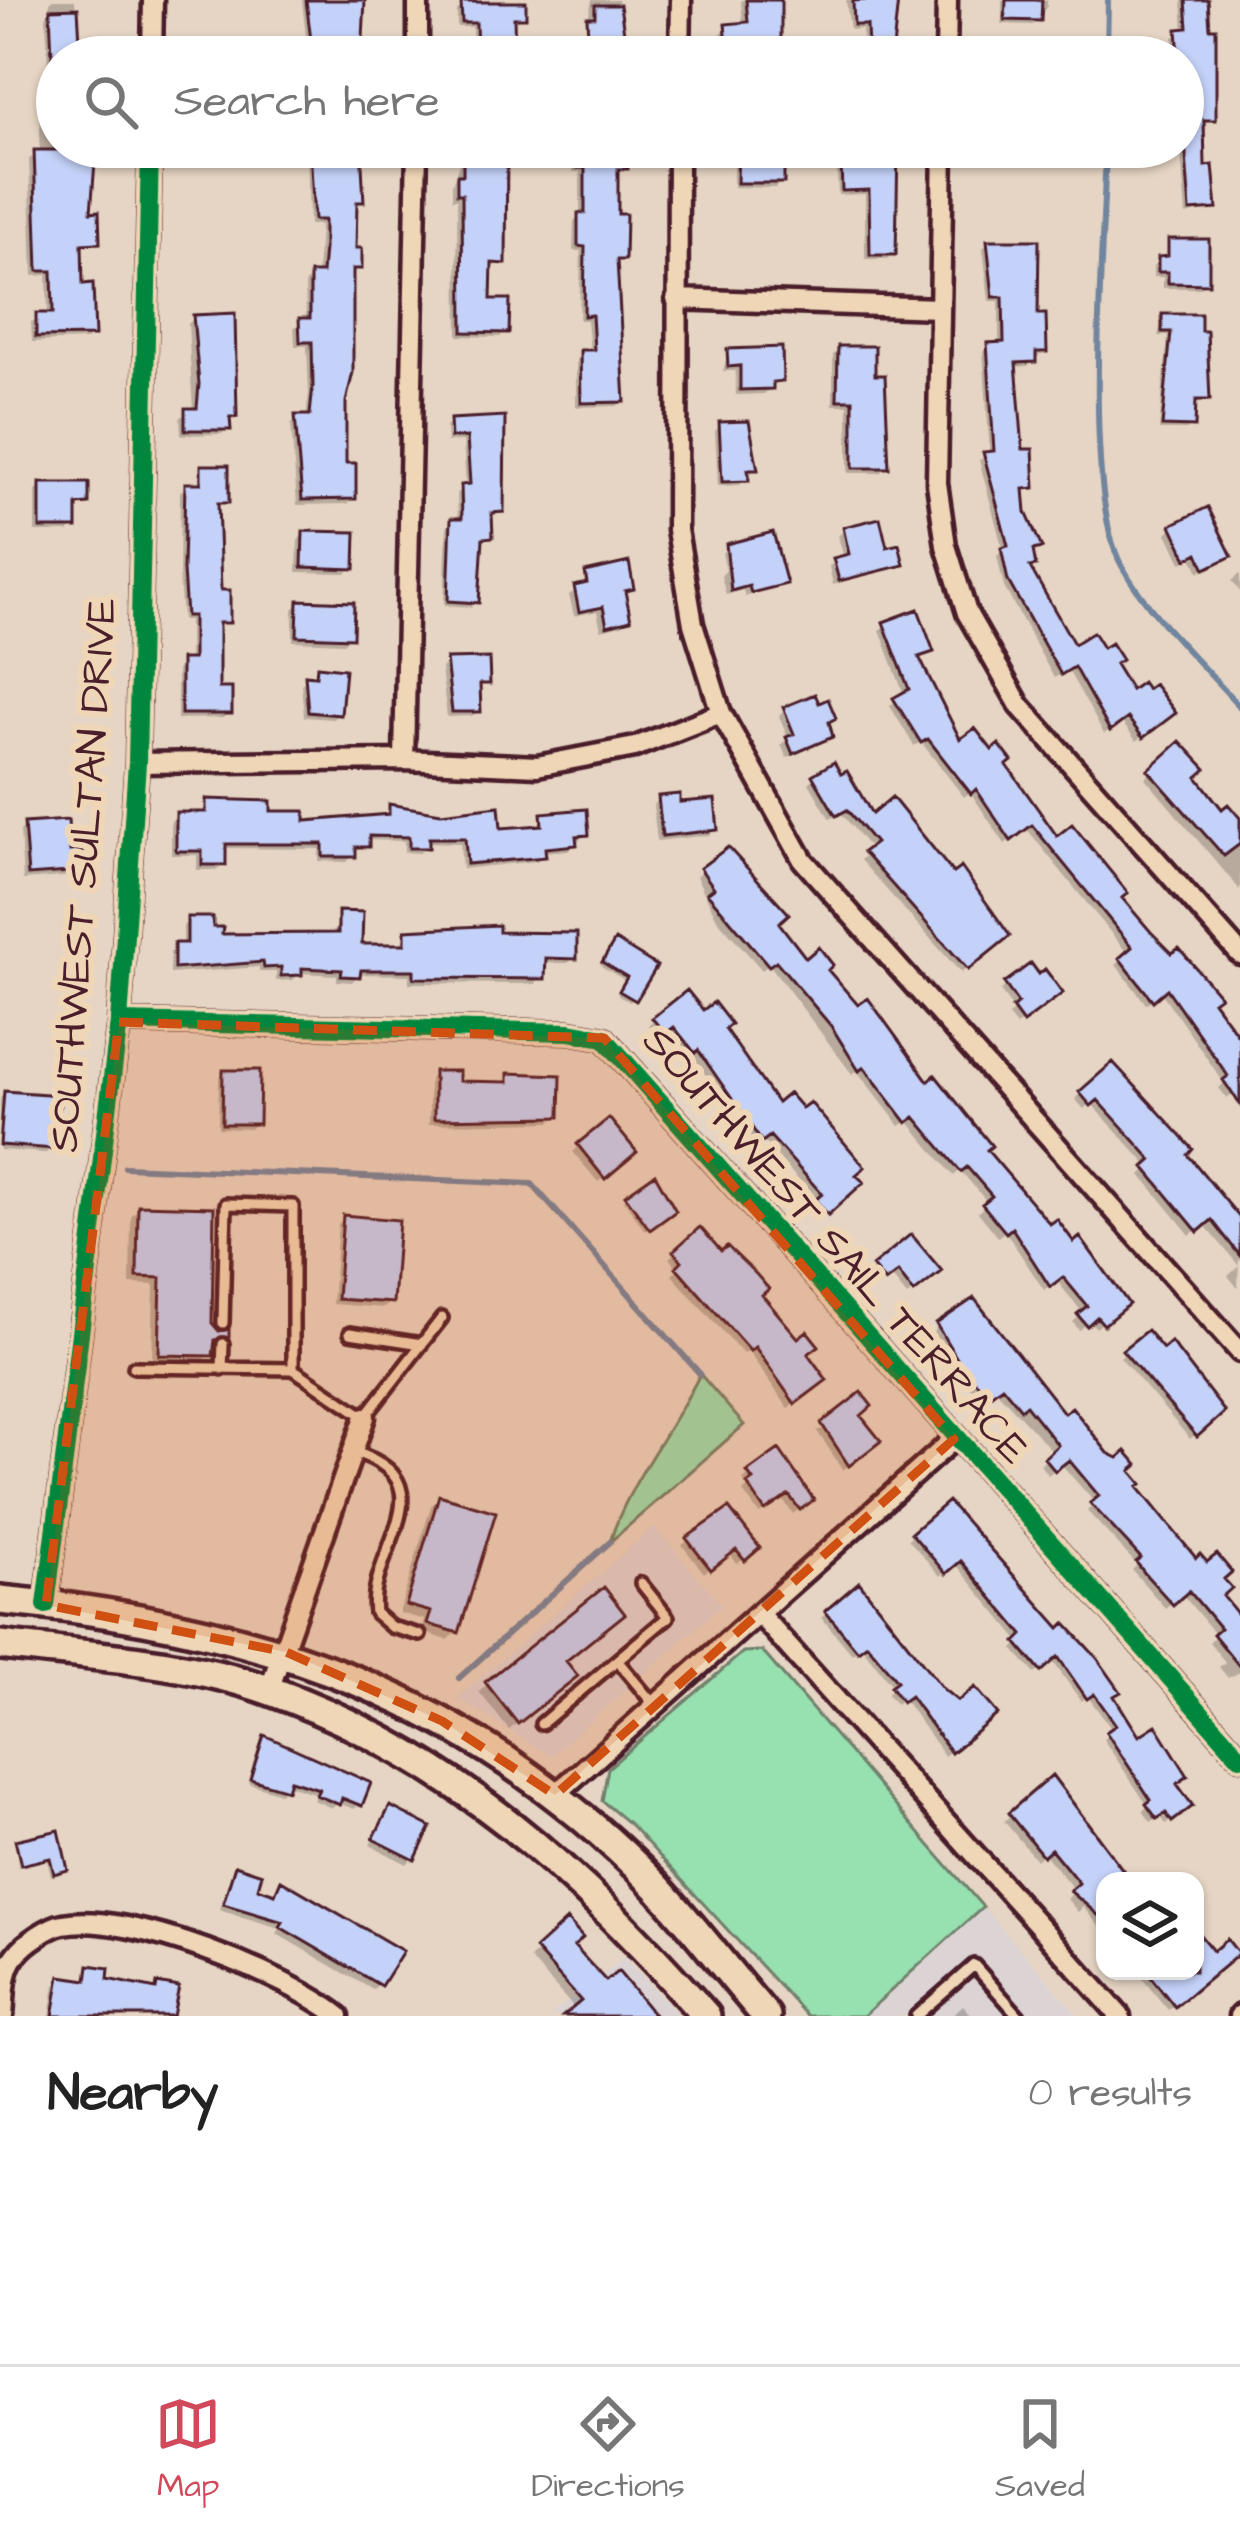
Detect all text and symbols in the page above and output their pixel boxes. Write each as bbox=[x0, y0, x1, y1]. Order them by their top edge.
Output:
search box bbox=[36, 36, 1204, 168]
icon: search bbox=[78, 69, 144, 135]
text: Search here bbox=[174, 71, 440, 133]
street label: SOUTHWEST SULTAN DRIVE bbox=[36, 596, 132, 1154]
street label: SOUTHWEST SAIL TERRACE bbox=[628, 1014, 1042, 1478]
map controls bbox=[1096, 1872, 1204, 1980]
button: layers bbox=[1096, 1872, 1204, 1980]
text: Nearby bbox=[48, 2059, 218, 2130]
text: 0 results bbox=[1028, 2067, 1192, 2121]
tab: Map bbox=[155, 2391, 221, 2509]
tab: Directions bbox=[531, 2391, 685, 2509]
tab: Saved bbox=[995, 2391, 1085, 2509]

